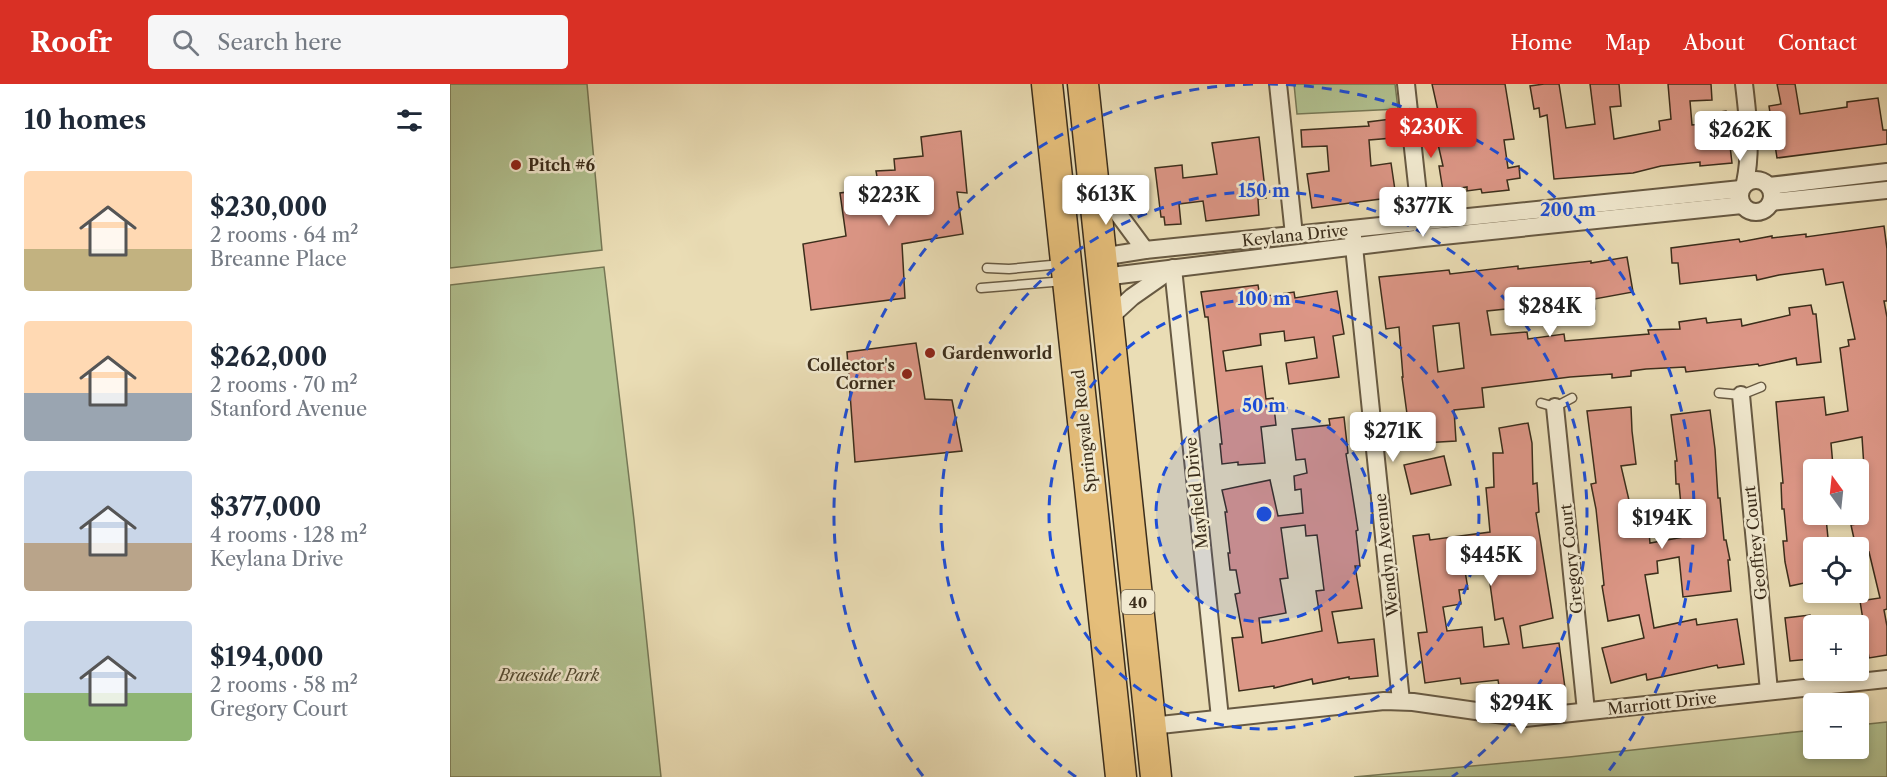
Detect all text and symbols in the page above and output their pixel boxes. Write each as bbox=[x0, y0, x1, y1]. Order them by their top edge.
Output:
search box bbox=[148, 15, 568, 69]
text: Roofr bbox=[30, 25, 112, 59]
icon: search bbox=[169, 26, 202, 59]
text: Search here bbox=[217, 29, 342, 56]
text: Home bbox=[1511, 30, 1572, 55]
text: Map bbox=[1605, 30, 1650, 55]
text: About bbox=[1683, 30, 1745, 55]
text: Contact bbox=[1778, 30, 1857, 55]
text: 10 homes bbox=[24, 104, 146, 136]
icon: filters bbox=[393, 104, 426, 137]
pin: $230K bbox=[1389, 108, 1473, 159]
pin: $262K bbox=[1698, 111, 1782, 162]
text: $230K bbox=[1400, 115, 1463, 139]
text: $262K bbox=[1709, 118, 1771, 142]
place label: Pitch #6 bbox=[528, 155, 595, 175]
marker: Pitch #6 bbox=[509, 158, 523, 172]
pin: $613K bbox=[1064, 175, 1148, 226]
pin: $223K bbox=[847, 176, 931, 227]
text: 150 m bbox=[1238, 180, 1290, 202]
text: $613K bbox=[1076, 182, 1136, 206]
text: $223K bbox=[858, 183, 920, 207]
pin: $377K bbox=[1381, 187, 1465, 238]
text: $230,000 bbox=[210, 191, 327, 223]
text: $377K bbox=[1393, 194, 1453, 218]
icon: home bbox=[72, 195, 144, 267]
text: 200 m bbox=[1540, 199, 1596, 221]
street label: Keylana Drive bbox=[1241, 219, 1349, 251]
text: 2 rooms · 64 m² bbox=[210, 223, 359, 247]
text: Breanne Place bbox=[210, 247, 347, 271]
pin: $284K bbox=[1508, 287, 1592, 338]
text: 100 m bbox=[1237, 288, 1291, 310]
text: $284K bbox=[1518, 294, 1582, 318]
text: $262,000 bbox=[210, 341, 327, 373]
place label: Gardenworld bbox=[942, 343, 1053, 363]
icon: home bbox=[72, 345, 144, 417]
marker: Gardenworld bbox=[923, 346, 937, 360]
place label: Collector's Corner bbox=[807, 355, 895, 393]
marker: Collector's Corner bbox=[900, 367, 914, 381]
street label: Springvale Road bbox=[1068, 368, 1100, 494]
text: 2 rooms · 70 m² bbox=[210, 373, 358, 397]
text: 50 m bbox=[1242, 395, 1286, 417]
text: Stanford Avenue bbox=[210, 397, 367, 421]
pin: $271K bbox=[1351, 412, 1435, 463]
text: $271K bbox=[1364, 419, 1422, 443]
street label: Mayfield Drive bbox=[1180, 436, 1212, 550]
north arrow bbox=[1803, 459, 1869, 525]
map controls bbox=[1803, 459, 1869, 759]
street label: Geoffrey Court bbox=[1739, 485, 1771, 601]
text: $377,000 bbox=[210, 491, 321, 523]
street label: Wendyn Avenue bbox=[1370, 492, 1403, 619]
icon: home bbox=[72, 495, 144, 567]
pin: $194K bbox=[1620, 499, 1704, 550]
street label: Gregory Court bbox=[1555, 503, 1587, 615]
centre of rings bbox=[1254, 504, 1274, 524]
text: $194K bbox=[1632, 506, 1692, 530]
text: 4 rooms · 128 m² bbox=[210, 523, 367, 547]
pin: $445K bbox=[1449, 536, 1533, 587]
button: locate bbox=[1803, 537, 1869, 603]
text: $445K bbox=[1460, 543, 1522, 567]
text: Keylana Drive bbox=[210, 547, 344, 571]
road number: 40 bbox=[1122, 590, 1154, 614]
button: + bbox=[1803, 615, 1869, 681]
text: $194,000 bbox=[210, 641, 324, 673]
icon: home bbox=[72, 645, 144, 717]
park label: Braeside Park bbox=[497, 665, 600, 685]
text: 2 rooms · 58 m² bbox=[210, 673, 358, 697]
pin: $294K bbox=[1479, 684, 1563, 735]
street label: Marriott Drive bbox=[1606, 687, 1718, 719]
text: $294K bbox=[1490, 691, 1552, 715]
button: − bbox=[1803, 693, 1869, 759]
text: Gregory Court bbox=[210, 697, 348, 721]

